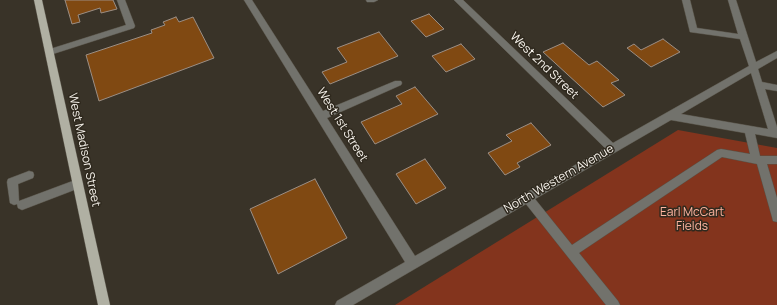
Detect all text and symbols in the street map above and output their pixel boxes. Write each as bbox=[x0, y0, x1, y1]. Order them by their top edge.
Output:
street label: West 2nd Street bbox=[507, 30, 581, 102]
street label: West 1st Street bbox=[314, 85, 370, 165]
street label: West Madison Street bbox=[65, 92, 103, 208]
street label: North Western Avenue bbox=[502, 142, 616, 216]
park label: Earl McCart Fields bbox=[660, 206, 724, 234]

